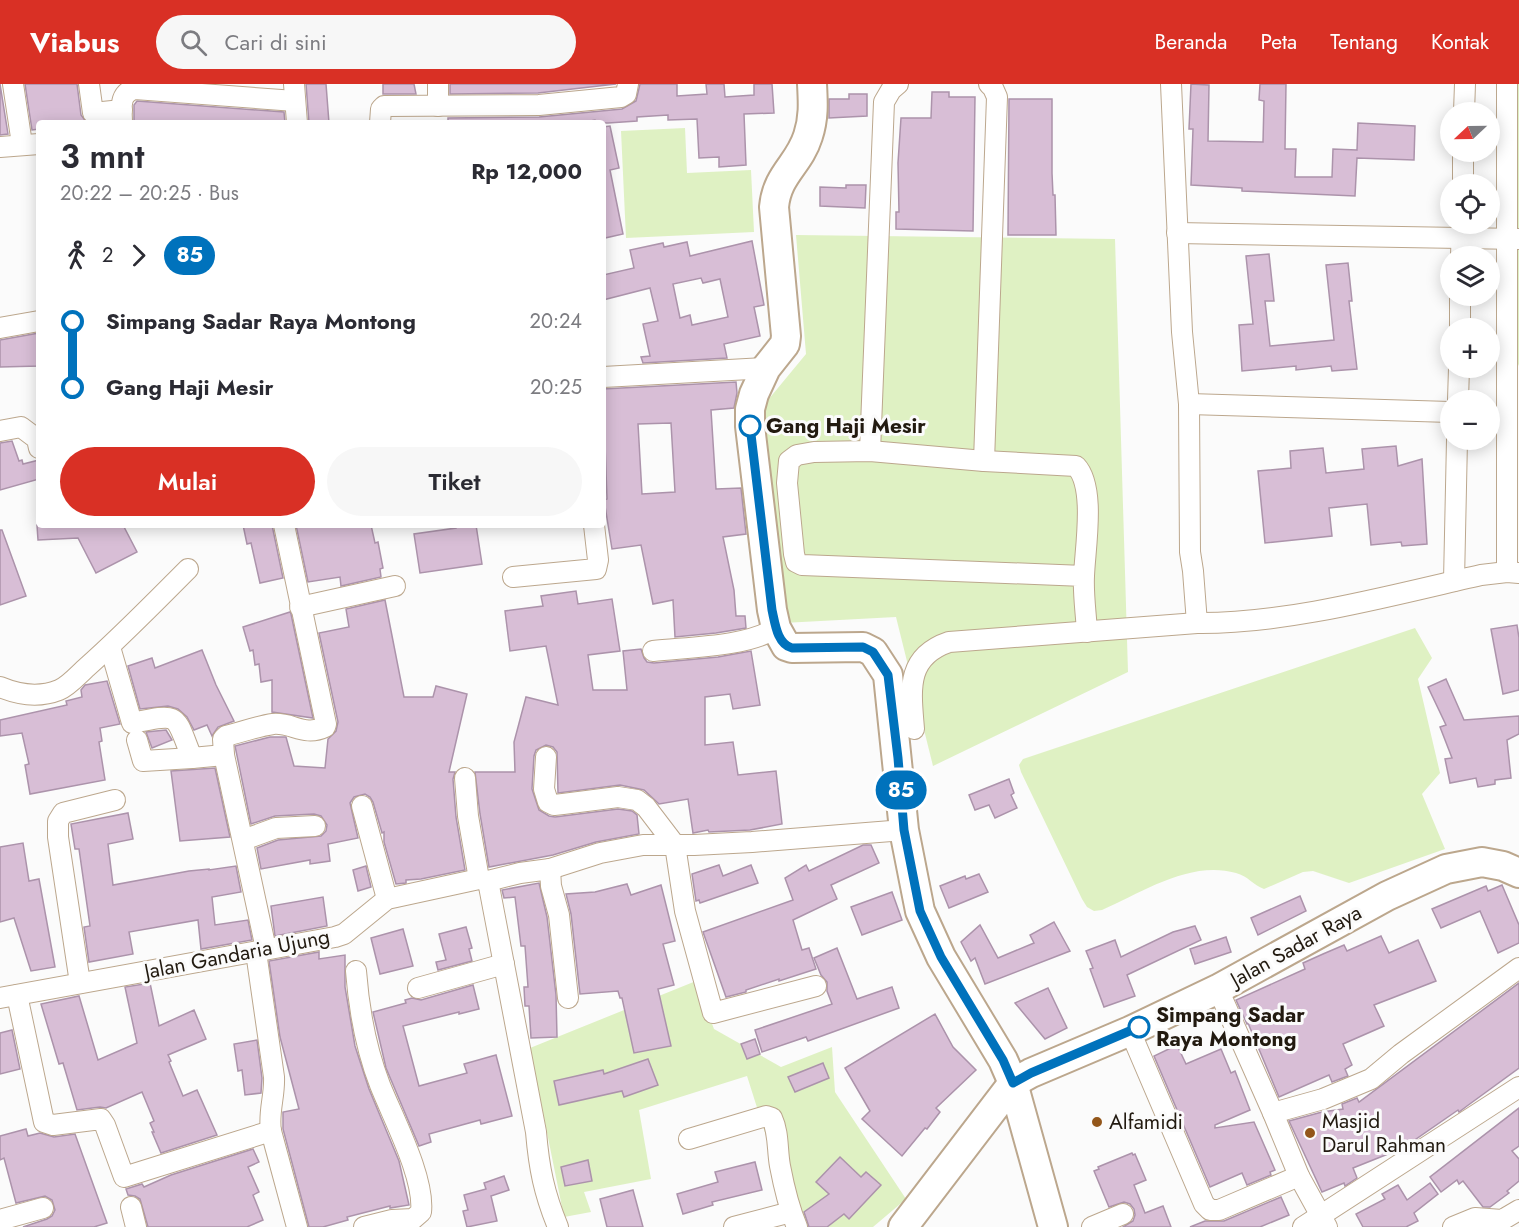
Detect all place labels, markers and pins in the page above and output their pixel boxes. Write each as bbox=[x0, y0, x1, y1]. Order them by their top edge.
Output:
place label: Gang Haji Mesir bbox=[766, 411, 926, 441]
marker: Gang Haji Mesir bbox=[739, 415, 761, 437]
place label: Simpang Sadar Raya Montong bbox=[1156, 1000, 1305, 1054]
marker: Simpang Sadar Raya Montong bbox=[1128, 1016, 1150, 1038]
place label: Masjid Darul Rahman bbox=[1322, 1106, 1446, 1160]
place label: Alfamidi bbox=[1109, 1107, 1183, 1137]
marker: Alfamidi bbox=[1090, 1115, 1104, 1129]
marker: Masjid Darul Rahman bbox=[1303, 1126, 1317, 1140]

